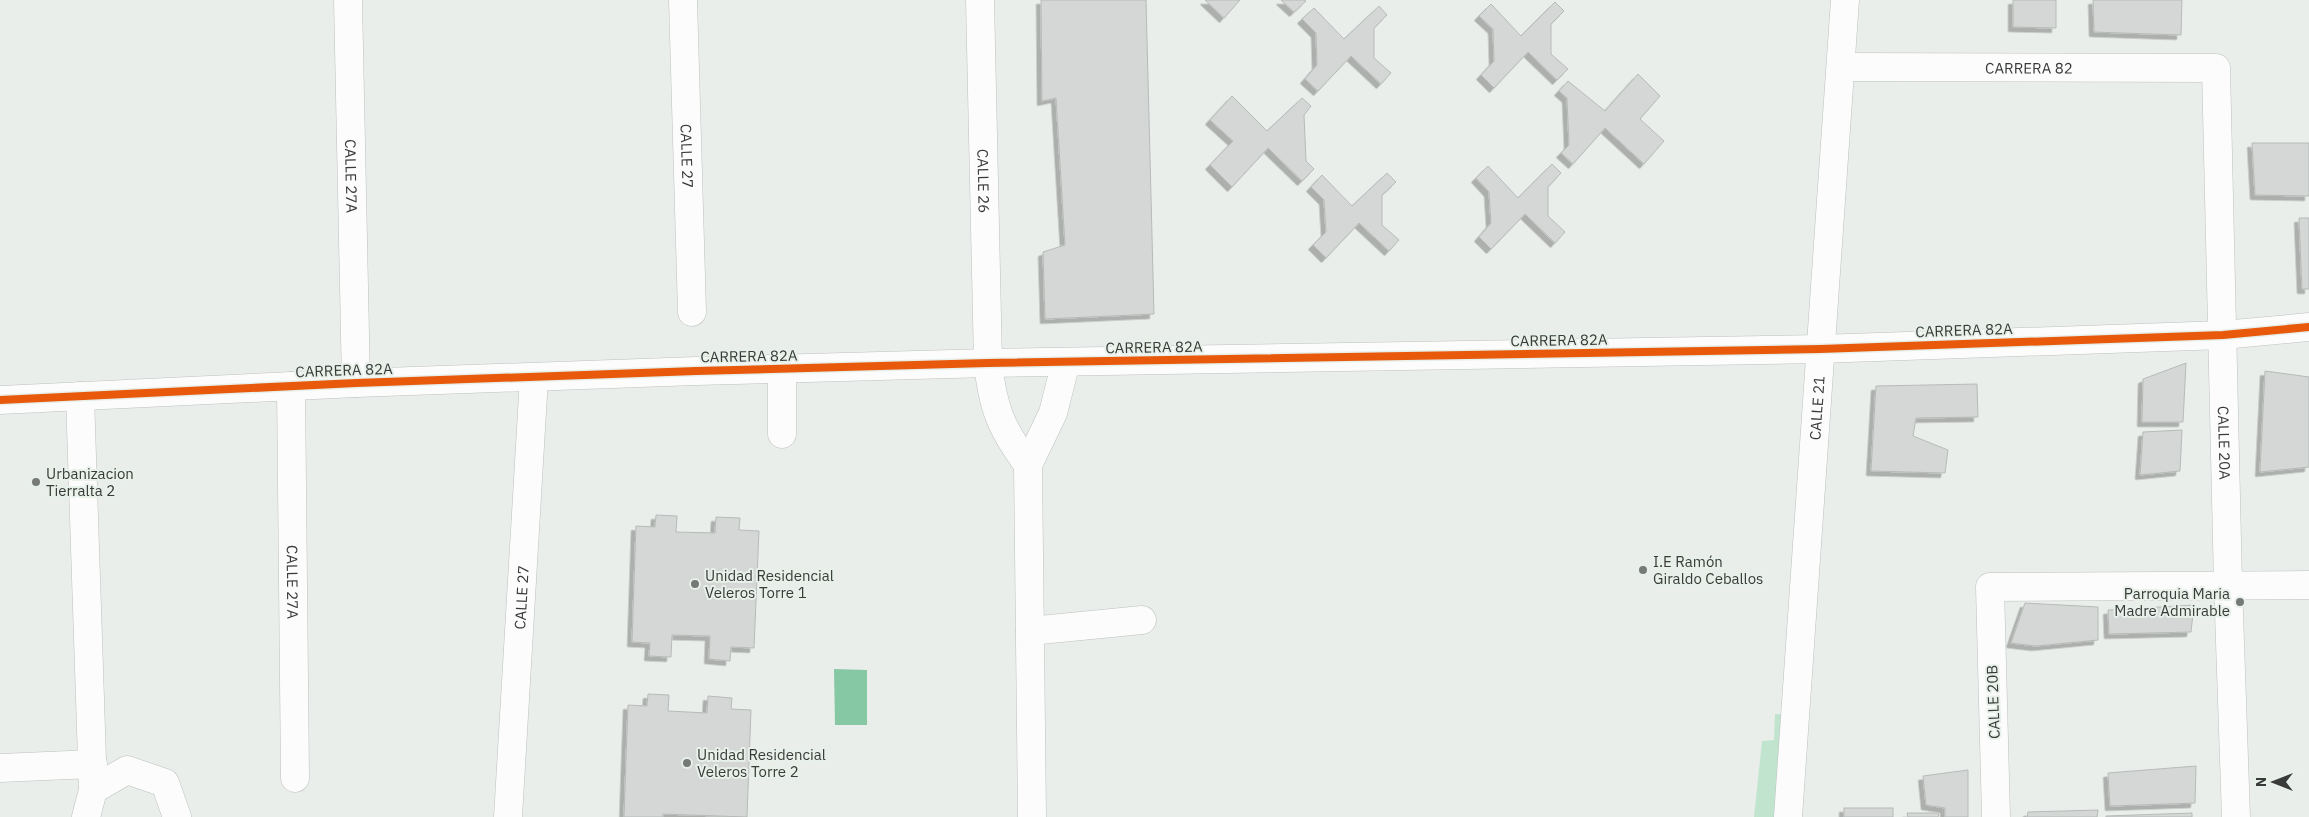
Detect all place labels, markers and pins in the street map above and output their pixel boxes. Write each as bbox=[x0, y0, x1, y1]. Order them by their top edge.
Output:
place label: Urbanizacion Tierralta 2 bbox=[46, 464, 134, 500]
marker: Urbanizacion Tierralta 2 bbox=[30, 476, 42, 488]
place label: I.E Ramón Giraldo Ceballos bbox=[1653, 552, 1763, 588]
marker: I.E Ramón Giraldo Ceballos bbox=[1637, 564, 1649, 576]
place label: Unidad Residencial Veleros Torre 1 bbox=[705, 566, 834, 602]
marker: Unidad Residencial Veleros Torre 1 bbox=[689, 578, 701, 590]
place label: Parroquia Maria Madre Admirable bbox=[2114, 584, 2230, 620]
marker: Parroquia Maria Madre Admirable bbox=[2234, 596, 2246, 608]
place label: Unidad Residencial Veleros Torre 2 bbox=[697, 745, 826, 781]
marker: Unidad Residencial Veleros Torre 2 bbox=[681, 757, 693, 769]

